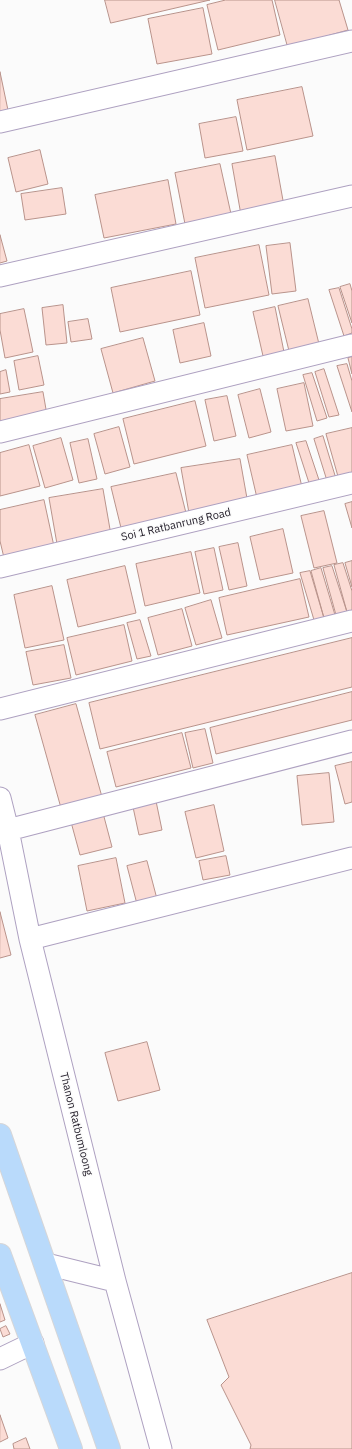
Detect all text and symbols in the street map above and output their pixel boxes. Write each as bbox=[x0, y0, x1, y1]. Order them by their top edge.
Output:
street label: Soi 1 Ratbanrung Road bbox=[120, 506, 232, 544]
street label: Thanon Ratbumloong bbox=[57, 1071, 95, 1177]

